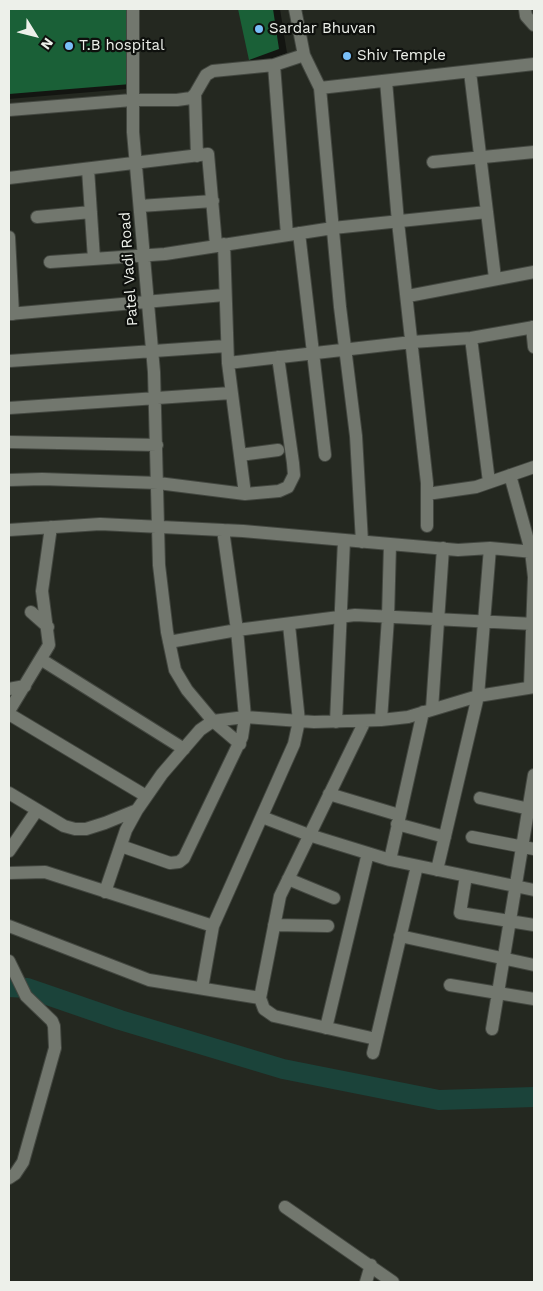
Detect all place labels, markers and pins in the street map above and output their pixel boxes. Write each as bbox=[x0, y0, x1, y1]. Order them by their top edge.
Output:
place label: Sardar Bhuvan bbox=[269, 20, 376, 38]
marker: Sardar Bhuvan bbox=[253, 23, 265, 35]
place label: T.B hospital bbox=[79, 37, 164, 55]
marker: T.B hospital bbox=[63, 40, 75, 52]
place label: Shiv Temple bbox=[357, 47, 446, 65]
marker: Shiv Temple bbox=[341, 50, 353, 62]

